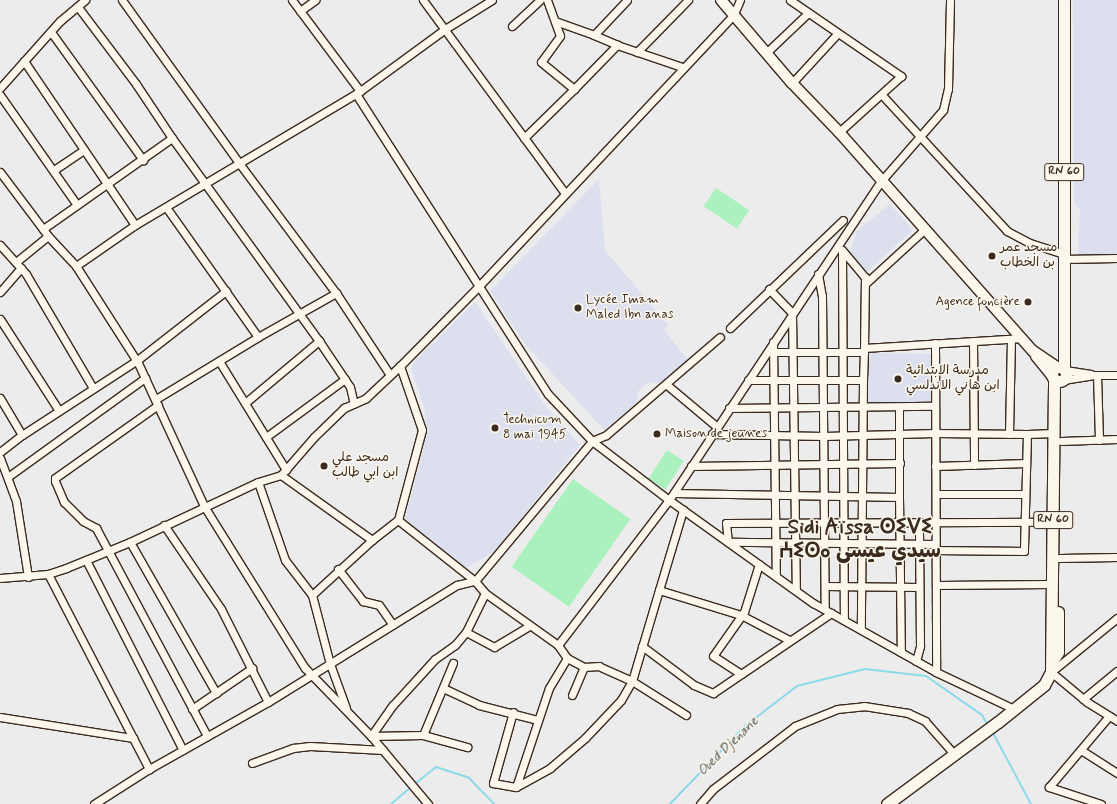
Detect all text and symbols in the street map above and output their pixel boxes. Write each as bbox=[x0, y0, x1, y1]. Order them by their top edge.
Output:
road number: RN 60 bbox=[1044, 162, 1084, 182]
place label: مسجد عمر بن الخطاب bbox=[1000, 241, 1057, 272]
marker: مسجد عمر بن الخطاب bbox=[987, 251, 997, 261]
place label: Lycée Imam Maled Ibn anas bbox=[586, 293, 673, 324]
place label: Agence foncière bbox=[936, 294, 1020, 310]
marker: Agence foncière bbox=[1023, 297, 1033, 307]
marker: Lycée Imam Maled Ibn anas bbox=[573, 303, 583, 313]
place label: مدرسة الابتدائية ابن هاني الاندلسي bbox=[906, 364, 1000, 395]
marker: مدرسة الابتدائية ابن هاني الاندلسي bbox=[893, 374, 903, 384]
place label: Technicum 8 mai 1945 bbox=[503, 413, 566, 444]
marker: Technicum 8 mai 1945 bbox=[490, 423, 500, 433]
place label: Maison de jeunes bbox=[665, 426, 761, 442]
marker: Maison de jeunes bbox=[652, 429, 662, 439]
place label: مسجد علي ابن ابي طالب bbox=[332, 451, 398, 482]
marker: مسجد علي ابن ابي طالب bbox=[319, 461, 329, 471]
road number: RN 60 bbox=[1033, 510, 1073, 530]
district label: Sidi Aïssa ⵙⵉⴸⵉ ⵄⵉⵙⴰ سيدي عيسى bbox=[779, 514, 941, 564]
water label: Oued Djenane bbox=[692, 711, 764, 781]

